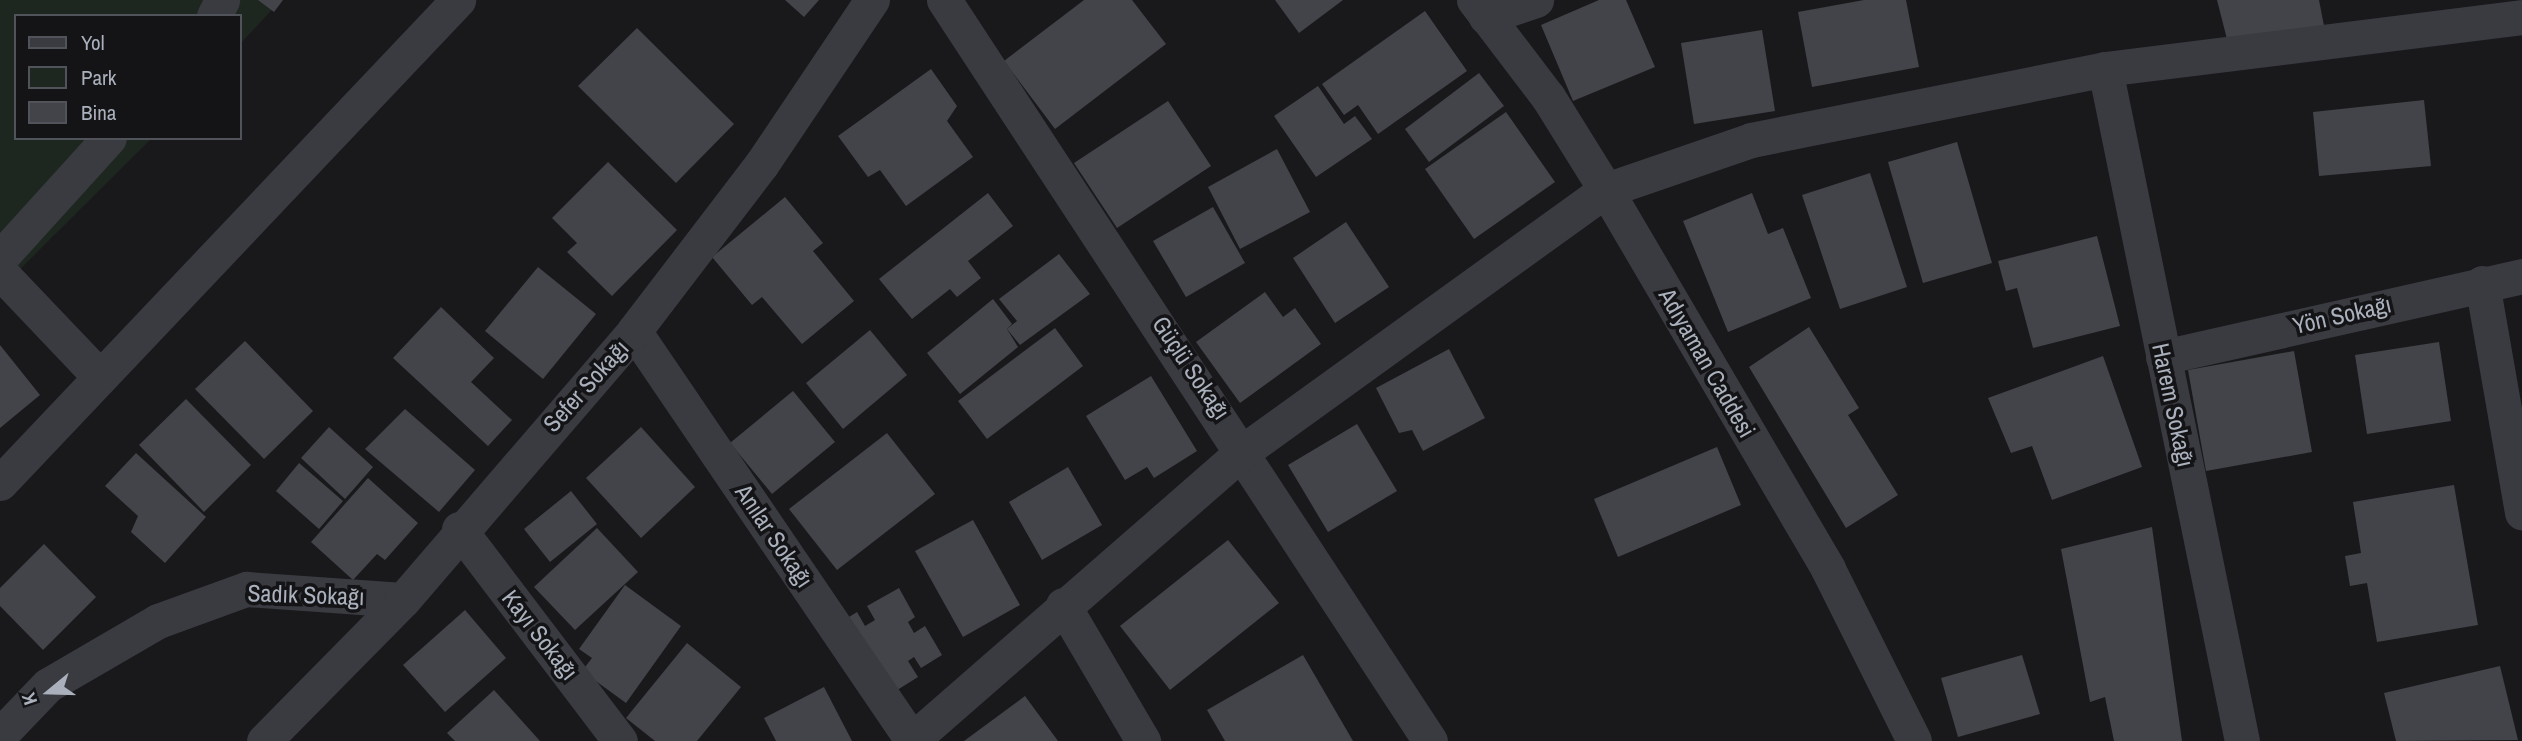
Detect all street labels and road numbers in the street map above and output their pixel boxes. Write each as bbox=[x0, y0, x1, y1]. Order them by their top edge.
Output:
street label: Adıyaman Caddesi bbox=[1653, 283, 1761, 443]
street label: Yön Sokağı bbox=[2290, 290, 2394, 340]
street label: Güçlü Sokağı bbox=[1146, 311, 1236, 425]
street label: Sefer Sokağı bbox=[537, 334, 635, 438]
street label: Harem Sokağı bbox=[2146, 340, 2200, 470]
street label: Anılar Sokağı bbox=[729, 479, 819, 593]
street label: Sadık Sokağı bbox=[247, 579, 365, 611]
street label: Kayı Sokağı bbox=[496, 584, 584, 686]

